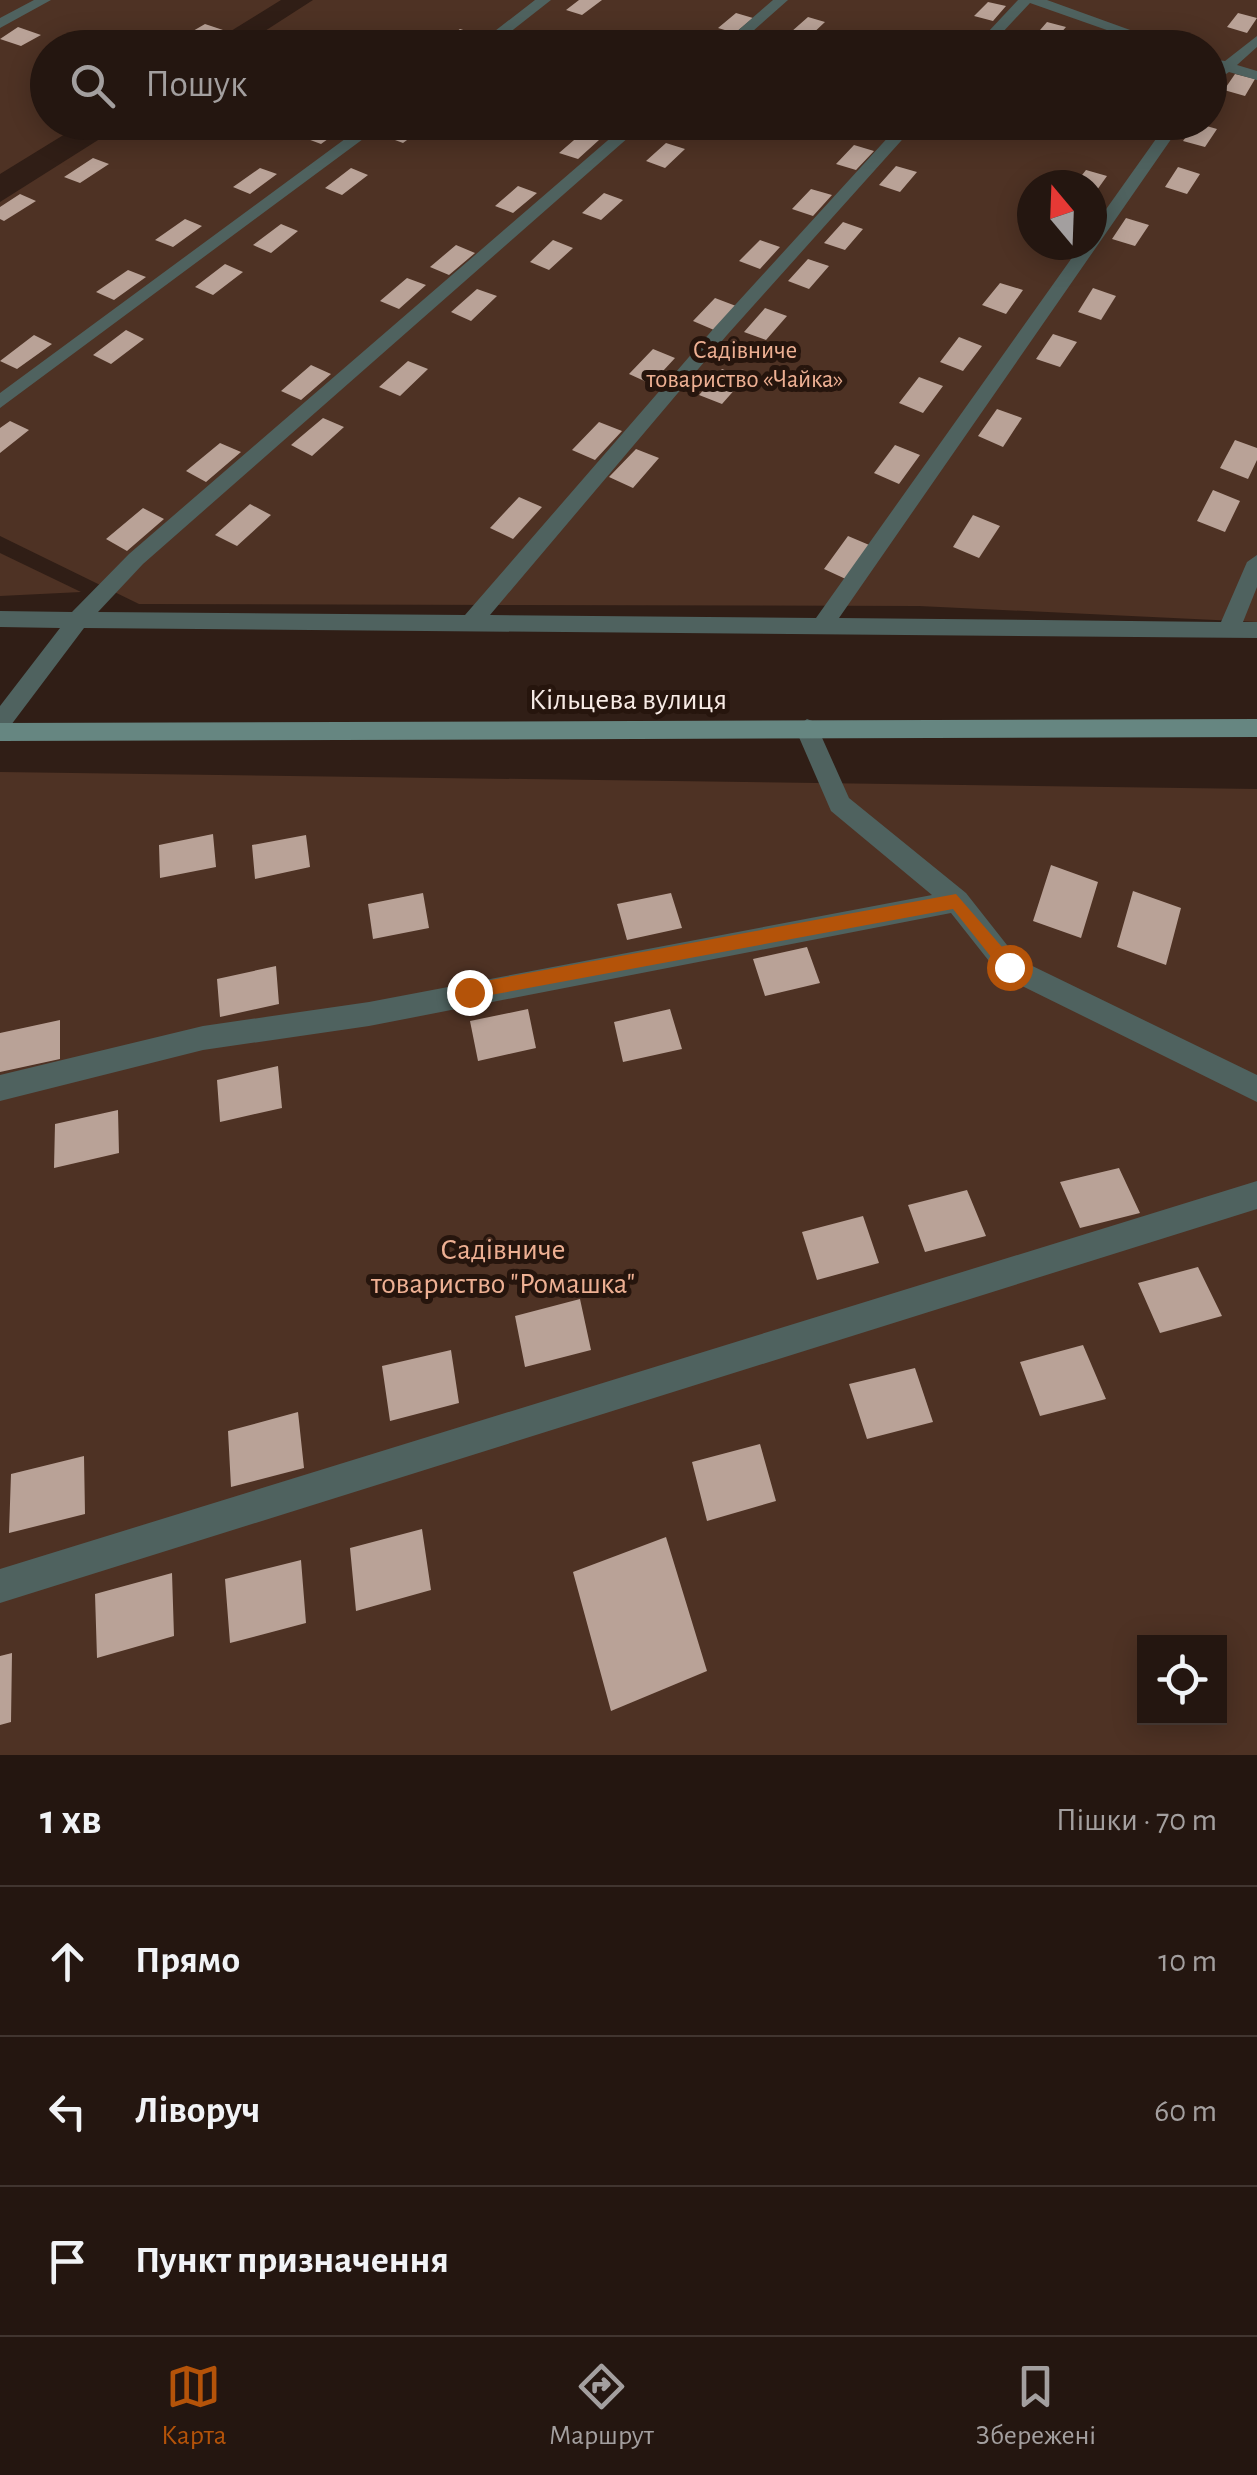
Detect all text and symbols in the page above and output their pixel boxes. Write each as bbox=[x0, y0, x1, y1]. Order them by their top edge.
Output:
search box bbox=[30, 30, 1227, 140]
icon: search bbox=[65, 58, 120, 113]
text: Пошук bbox=[145, 66, 248, 104]
north arrow bbox=[1017, 170, 1107, 260]
park label: Садівниче товариство «Чайка» bbox=[646, 338, 843, 392]
street label: Кільцева вулиця bbox=[529, 685, 727, 715]
route start bbox=[987, 945, 1033, 991]
route end bbox=[447, 970, 493, 1016]
park label: Садівниче товариство "Ромашка" bbox=[370, 1235, 635, 1299]
map controls bbox=[1137, 1635, 1227, 1725]
button: locate bbox=[1137, 1635, 1227, 1725]
text: 1 хв bbox=[40, 1799, 102, 1841]
text: Пішки · 70 m bbox=[1056, 1804, 1217, 1836]
icon: ahead bbox=[40, 1934, 95, 1989]
text: Прямо bbox=[135, 1942, 240, 1980]
text: 10 m bbox=[1158, 1945, 1217, 1977]
icon: left bbox=[40, 2084, 95, 2139]
text: Ліворуч bbox=[135, 2092, 260, 2130]
text: 60 m bbox=[1154, 2095, 1217, 2127]
icon: arrive bbox=[40, 2234, 95, 2289]
text: Пункт призначення bbox=[135, 2242, 449, 2280]
tab: Карта bbox=[161, 2359, 227, 2453]
tab: Маршрут bbox=[549, 2359, 654, 2453]
tab: Збережені bbox=[976, 2359, 1096, 2453]

